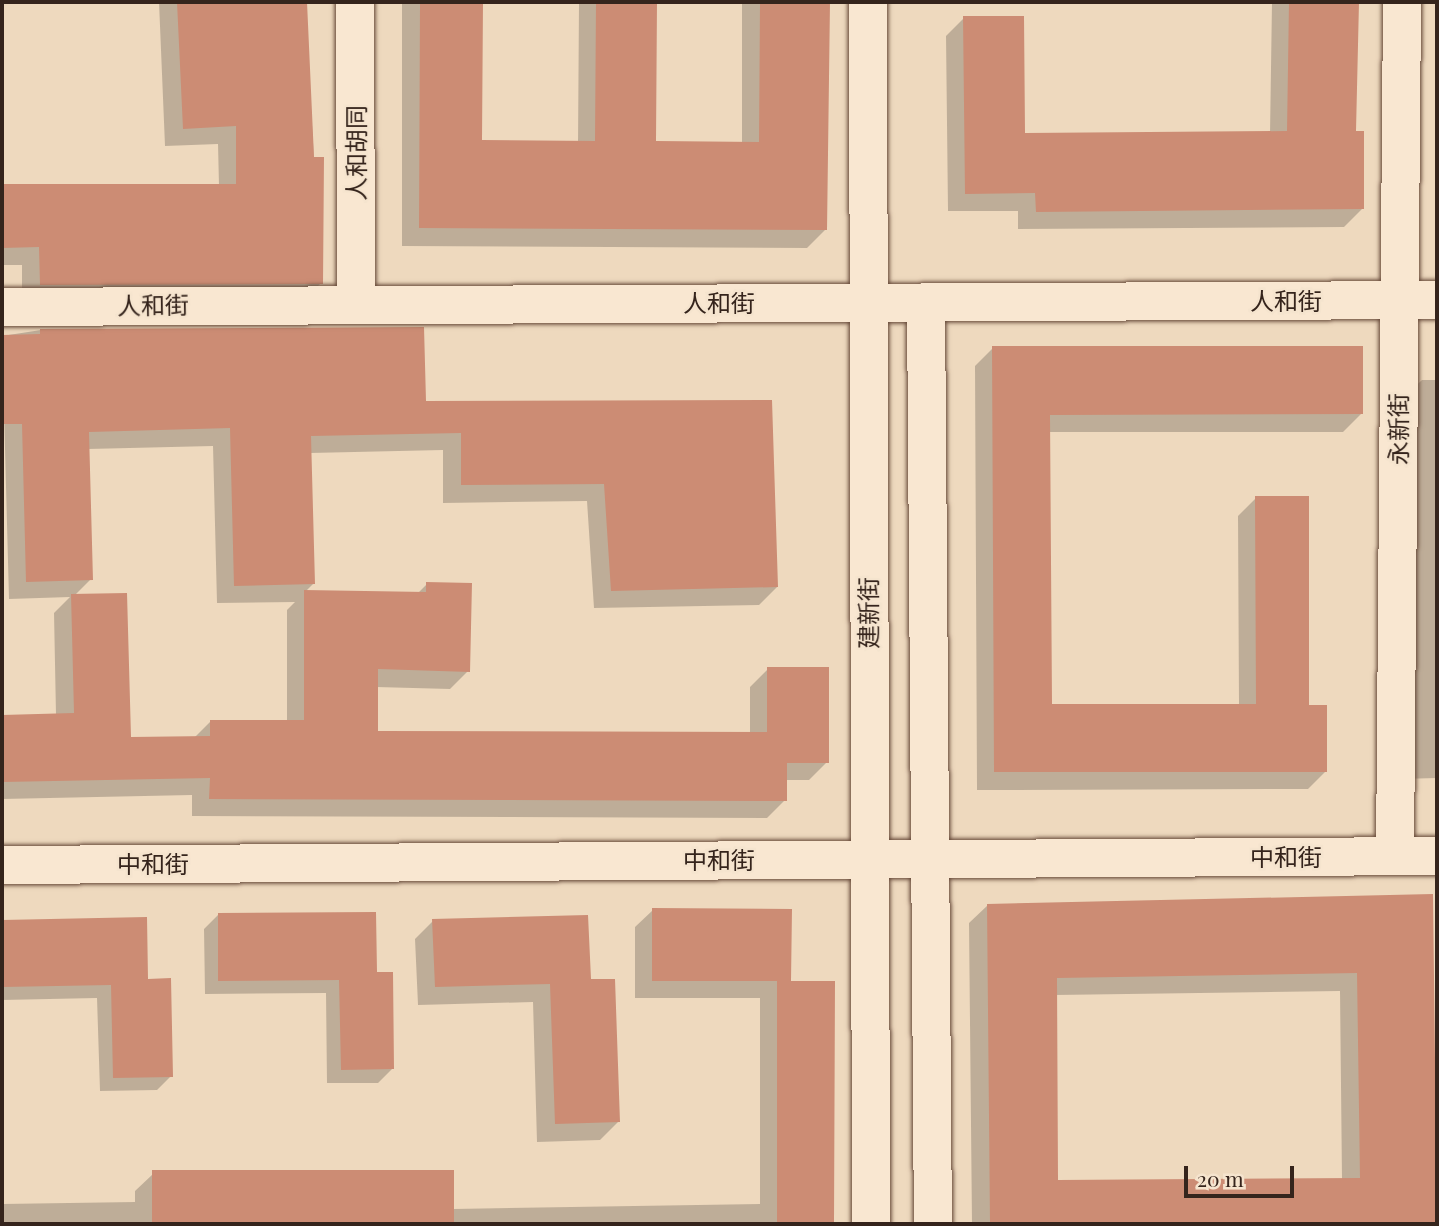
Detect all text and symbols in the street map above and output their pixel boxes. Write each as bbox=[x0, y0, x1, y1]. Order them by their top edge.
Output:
street label: 人和胡同 bbox=[342, 105, 370, 201]
street label: 人和街 bbox=[1250, 287, 1322, 315]
street label: 人和街 bbox=[683, 289, 755, 317]
street label: 人和街 bbox=[117, 290, 189, 320]
street label: 永新街 bbox=[1384, 393, 1412, 465]
street label: 建新街 bbox=[854, 577, 882, 649]
street label: 中和街 bbox=[1250, 843, 1322, 871]
street label: 中和街 bbox=[683, 846, 755, 874]
street label: 中和街 bbox=[117, 850, 189, 878]
scale bar bbox=[1187, 1152, 1297, 1196]
text: 20 m bbox=[1197, 1164, 1244, 1192]

